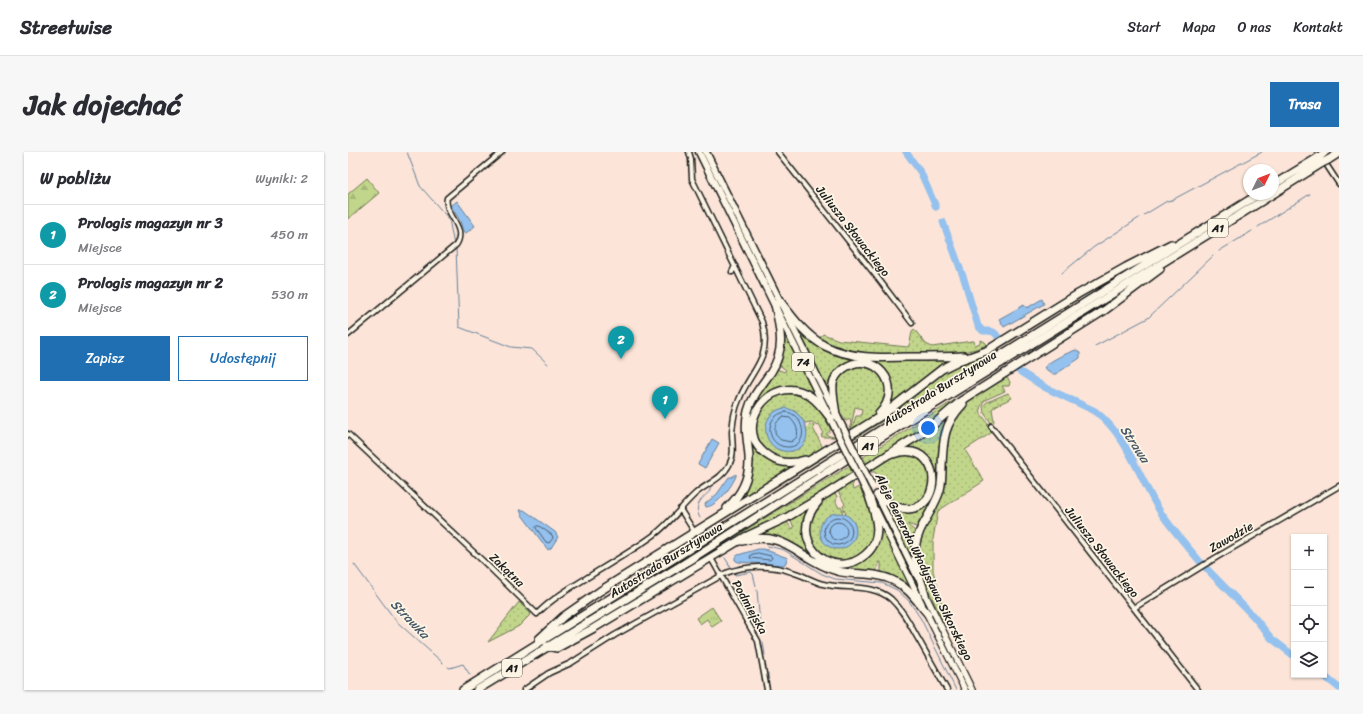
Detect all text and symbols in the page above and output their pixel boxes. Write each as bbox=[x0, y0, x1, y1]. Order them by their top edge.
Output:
text: Streetwise bbox=[20, 11, 112, 44]
text: Start bbox=[1127, 15, 1161, 40]
text: Mapa bbox=[1183, 15, 1215, 40]
text: O nas bbox=[1237, 15, 1271, 40]
text: Kontakt bbox=[1293, 15, 1343, 40]
text: Jak dojechać bbox=[24, 80, 181, 129]
button: Trasa bbox=[1270, 82, 1339, 127]
text: W pobliżu bbox=[40, 163, 111, 193]
north arrow bbox=[1243, 164, 1279, 200]
text: Wyniki: 2 bbox=[255, 167, 308, 190]
street label: Juliusza Słowackiego bbox=[809, 180, 896, 282]
text: Prologis magazyn nr 3 bbox=[78, 210, 223, 236]
road number: A1 bbox=[1208, 219, 1228, 237]
text: 1 bbox=[50, 223, 56, 246]
text: 450 m bbox=[270, 223, 308, 246]
text: Miejsce bbox=[78, 236, 122, 259]
text: Prologis magazyn nr 2 bbox=[78, 270, 223, 296]
text: 2 bbox=[49, 283, 57, 306]
text: 530 m bbox=[271, 283, 308, 306]
text: Miejsce bbox=[78, 296, 122, 319]
pin: 2 bbox=[608, 326, 634, 359]
button: Zapisz bbox=[40, 336, 170, 381]
button: Udostępnij bbox=[178, 336, 308, 381]
street label: Autostrada Bursztynowa bbox=[878, 344, 1002, 432]
road number: 74 bbox=[792, 353, 814, 371]
pin: 1 bbox=[652, 386, 678, 419]
your location bbox=[918, 418, 938, 438]
water label: Strawa bbox=[1114, 420, 1157, 469]
road number: A1 bbox=[858, 437, 878, 455]
street label: Aleje Generała Władysława Sikorskiego bbox=[868, 469, 979, 665]
street label: Juliusza Słowackiego bbox=[1058, 501, 1145, 603]
street label: Zawodzie bbox=[1205, 515, 1257, 559]
street label: Autostrada Bursztynowa bbox=[604, 516, 728, 604]
map controls bbox=[1291, 534, 1327, 678]
button: + bbox=[1291, 534, 1327, 570]
street label: Zakątna bbox=[484, 547, 531, 593]
button: − bbox=[1291, 570, 1327, 606]
street label: Podmiejska bbox=[726, 576, 774, 638]
water label: Strawka bbox=[385, 594, 436, 645]
button: locate bbox=[1291, 606, 1327, 642]
button: layers bbox=[1291, 642, 1327, 678]
road number: A1 bbox=[502, 659, 522, 677]

